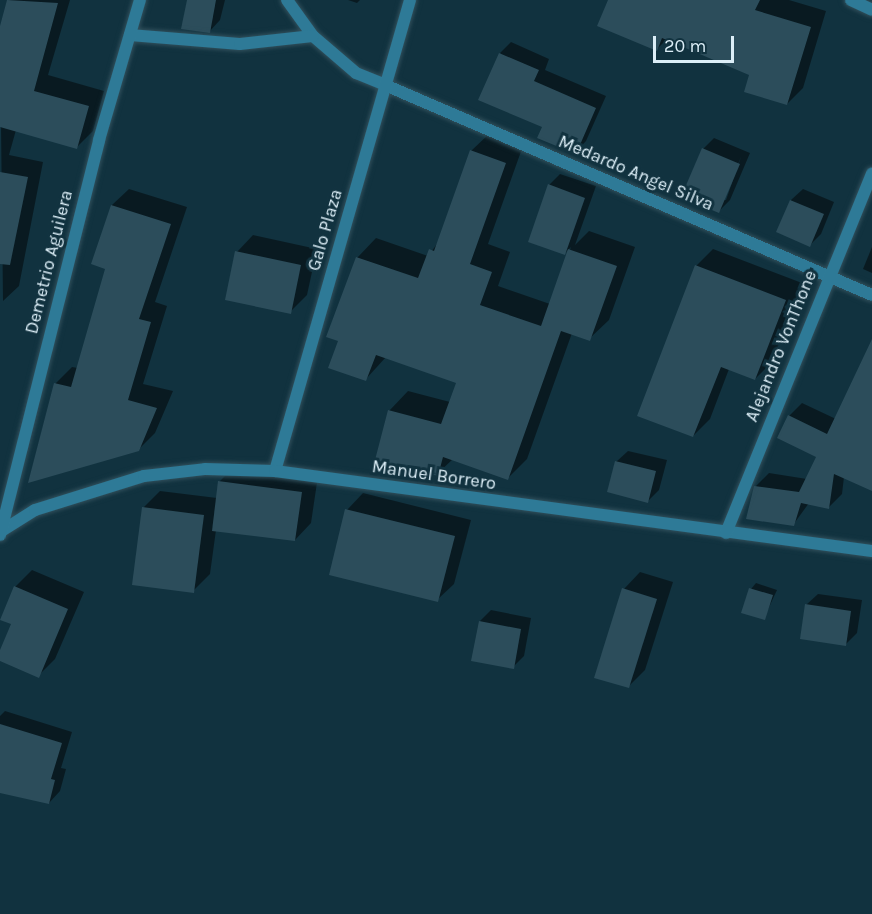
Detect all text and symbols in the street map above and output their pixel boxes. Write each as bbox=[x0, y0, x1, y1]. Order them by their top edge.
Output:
scale bar bbox=[656, 24, 737, 62]
text: 20 m bbox=[664, 35, 706, 57]
street label: Medardo Angel Silva bbox=[555, 131, 717, 215]
street label: Galo Plaza bbox=[303, 187, 347, 273]
street label: Demetrio Aguilera bbox=[21, 188, 77, 336]
street label: Alejandro VonThone bbox=[741, 267, 821, 425]
street label: Manuel Borrero bbox=[371, 456, 497, 494]

